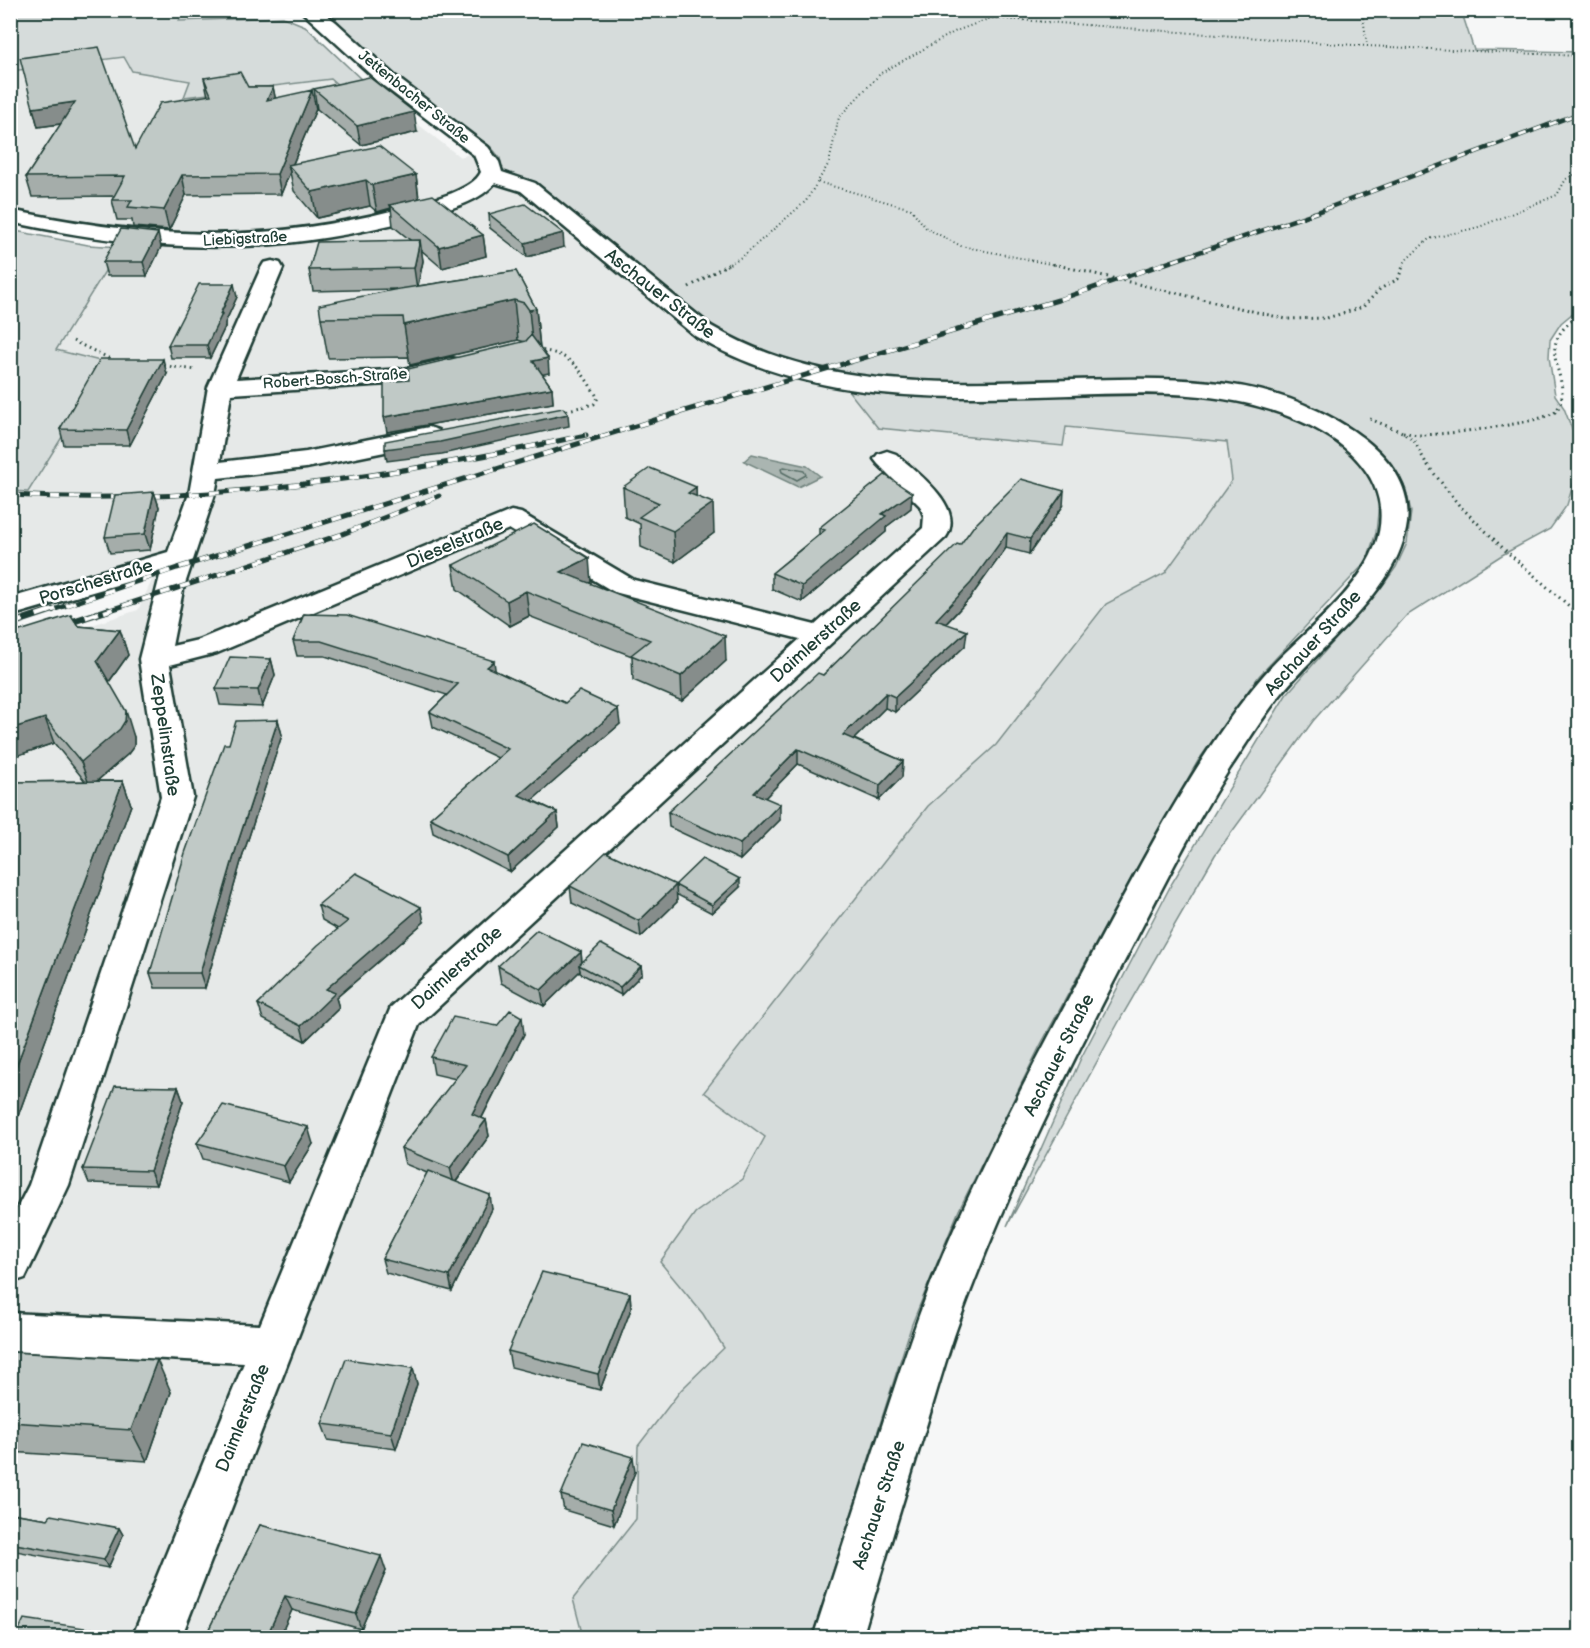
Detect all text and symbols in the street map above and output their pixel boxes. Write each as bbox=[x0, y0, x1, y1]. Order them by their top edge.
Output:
street label: Jettenbacher Straße bbox=[354, 46, 474, 148]
street label: Liebigstraße bbox=[202, 227, 288, 251]
street label: Aschauer Straße bbox=[601, 244, 720, 344]
street label: Robert-Bosch-Straße bbox=[262, 364, 408, 394]
street label: Dieselstraße bbox=[403, 513, 507, 573]
street label: Porschestraße bbox=[37, 555, 156, 609]
street label: Aschauer Straße bbox=[1260, 586, 1366, 700]
street label: Daimlerstraße bbox=[766, 595, 866, 687]
street label: Zeppelinstraße bbox=[146, 672, 184, 798]
street label: Daimlerstraße bbox=[407, 922, 507, 1014]
street label: Aschauer Straße bbox=[1019, 990, 1099, 1120]
street label: Daimlerstraße bbox=[212, 1361, 274, 1475]
street label: Aschauer Straße bbox=[848, 1438, 910, 1572]

